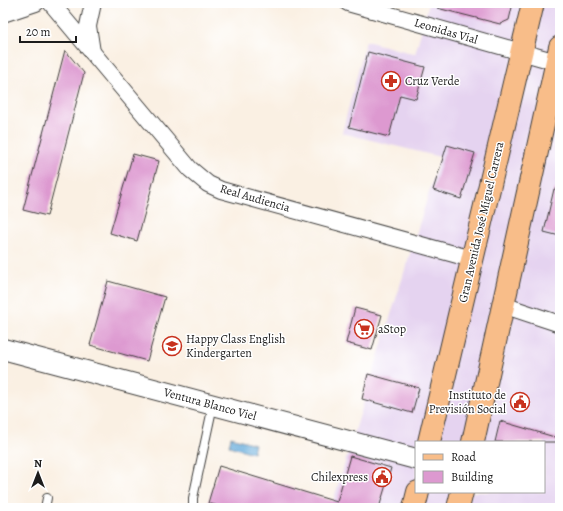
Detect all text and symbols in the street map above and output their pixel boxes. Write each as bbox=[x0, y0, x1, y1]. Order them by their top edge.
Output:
street label: Leonidas Vial bbox=[412, 14, 480, 48]
scale bar bbox=[20, 18, 76, 44]
text: 20 m bbox=[26, 24, 50, 40]
pharmacy icon: Cruz Verde bbox=[380, 70, 402, 92]
place label: Cruz Verde bbox=[405, 73, 459, 89]
street label: Gran Avenida José Miguel Carrera bbox=[455, 140, 507, 304]
street label: Real Audiencia bbox=[218, 180, 292, 216]
supermarket icon: aStop bbox=[353, 318, 375, 340]
place label: aStop bbox=[378, 321, 406, 337]
place label: Happy Class English Kindergarten bbox=[186, 331, 286, 361]
school or university icon: Happy Class English Kindergarten bbox=[161, 335, 183, 357]
street label: Ventura Blanco Viel bbox=[161, 384, 258, 424]
place label: Instituto de Previsión Social bbox=[429, 387, 506, 417]
public building icon: Instituto de Previsión Social bbox=[509, 391, 531, 413]
legend bbox=[415, 441, 545, 493]
text: Road bbox=[451, 449, 477, 465]
north arrow bbox=[18, 453, 58, 493]
text: N bbox=[34, 456, 42, 471]
public building icon: Chilexpress bbox=[371, 466, 393, 488]
place label: Chilexpress bbox=[311, 469, 368, 485]
text: Building bbox=[451, 469, 493, 485]

